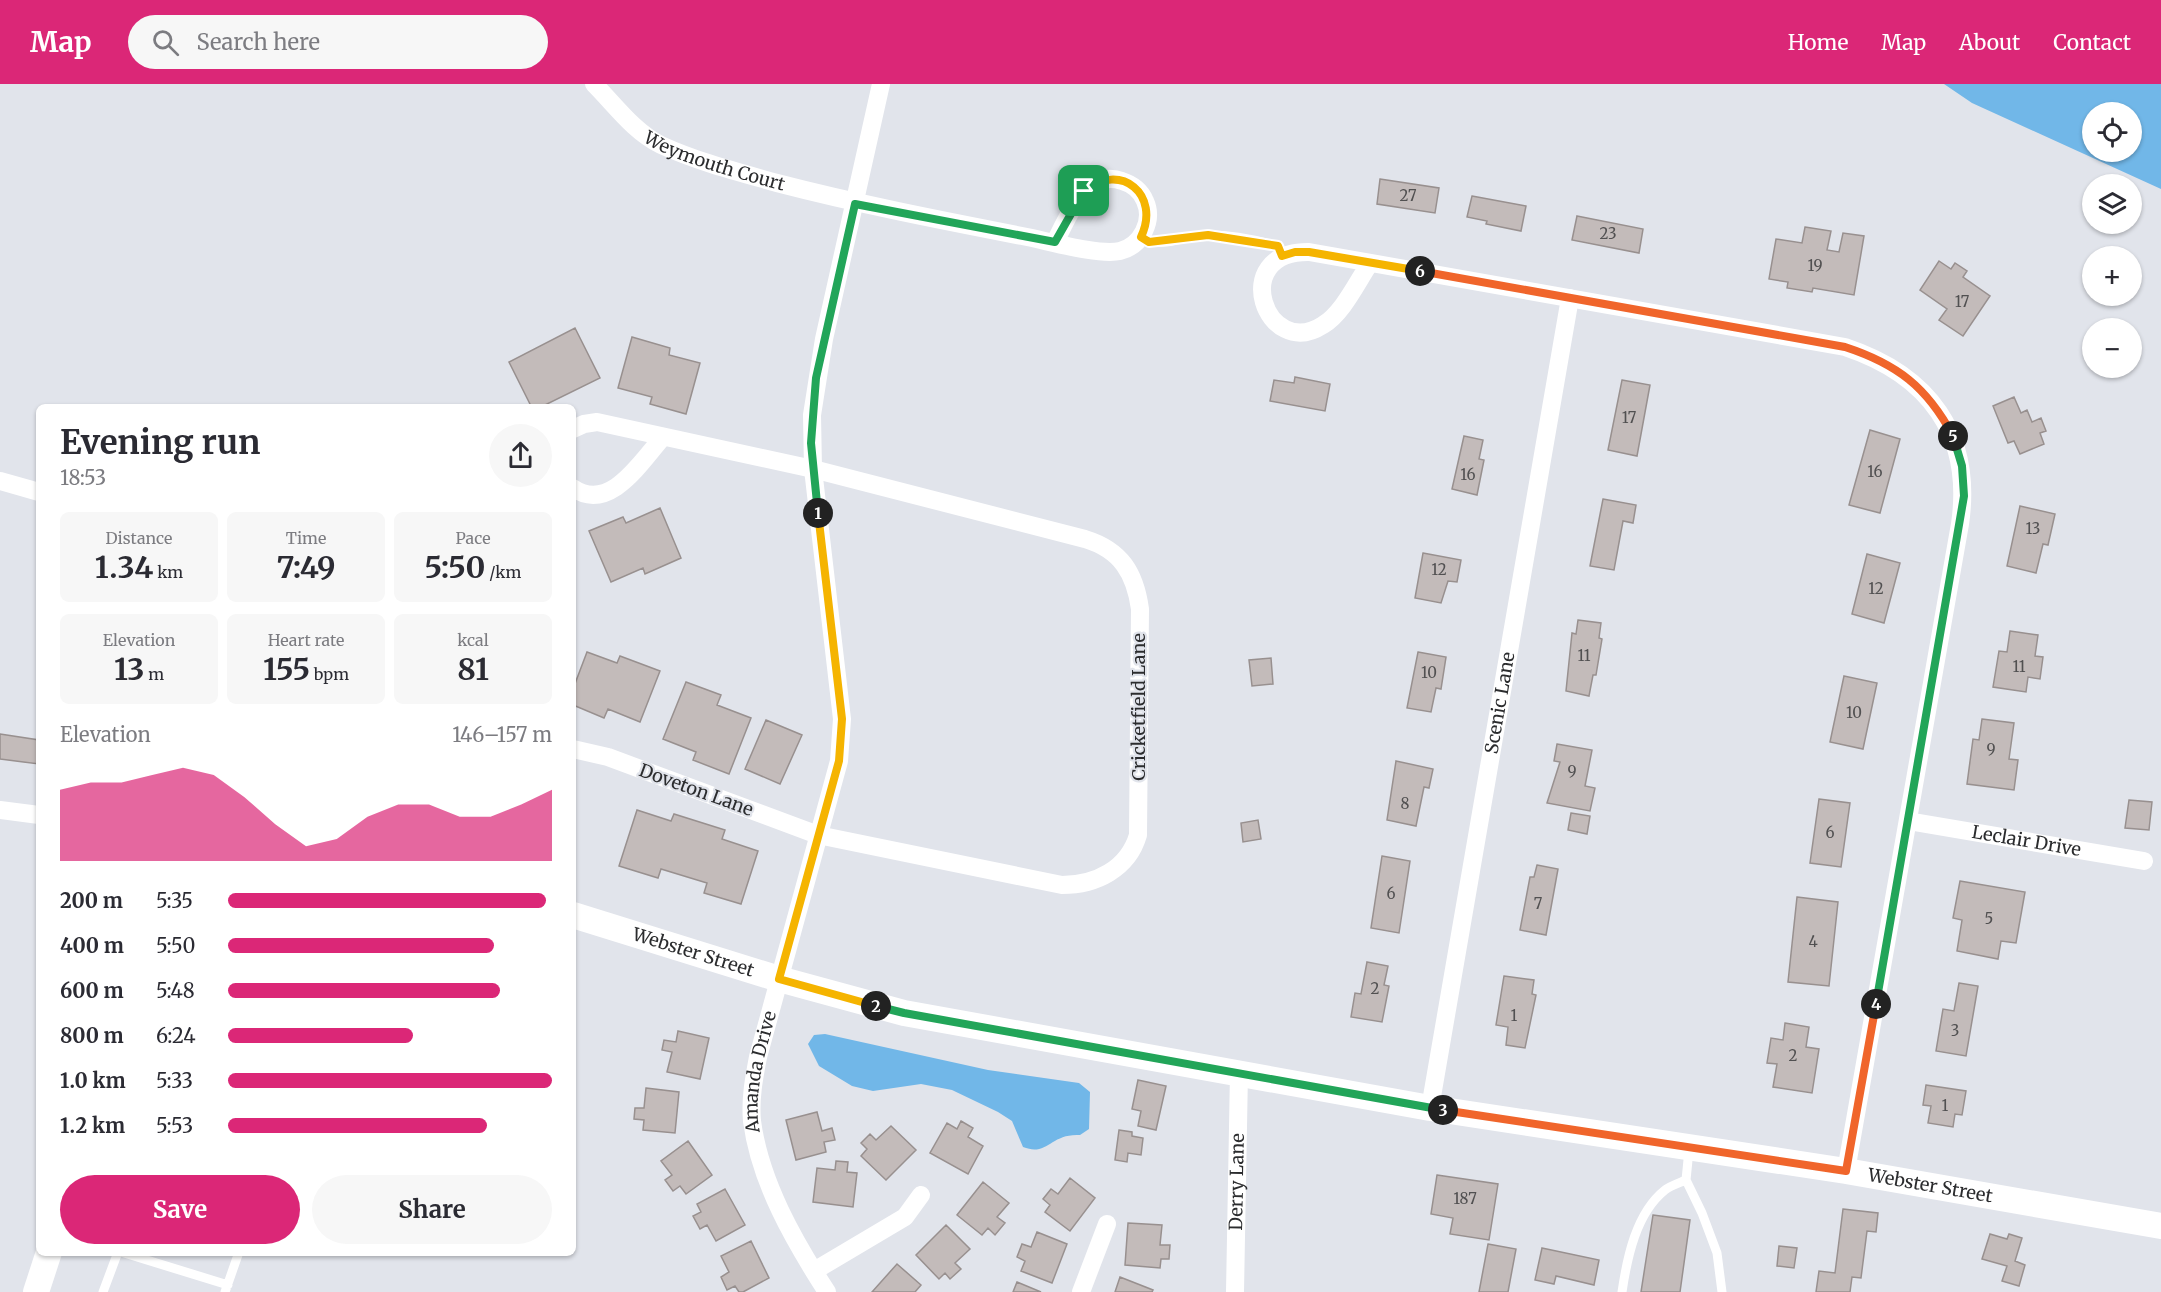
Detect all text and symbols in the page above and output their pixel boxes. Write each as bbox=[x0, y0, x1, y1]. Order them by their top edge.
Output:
search box bbox=[128, 15, 548, 69]
text: Map bbox=[30, 24, 92, 60]
icon: search bbox=[149, 26, 182, 59]
text: Search here bbox=[197, 28, 320, 56]
text: Home bbox=[1788, 29, 1848, 56]
text: Map bbox=[1881, 29, 1926, 56]
text: About bbox=[1959, 29, 2020, 56]
text: Contact bbox=[2053, 29, 2131, 56]
map controls bbox=[2082, 102, 2142, 378]
button: locate bbox=[2082, 102, 2142, 162]
street label: Weymouth Court bbox=[639, 125, 787, 196]
pin bbox=[1058, 165, 1109, 216]
icon: arrive bbox=[1067, 174, 1100, 207]
button: layers bbox=[2082, 174, 2142, 234]
house number: 27 bbox=[1400, 186, 1417, 205]
house number: 23 bbox=[1600, 224, 1616, 243]
button: + bbox=[2082, 246, 2142, 306]
pin: 6 bbox=[1405, 256, 1435, 286]
house number: 19 bbox=[1807, 256, 1823, 275]
text: 6 bbox=[1415, 261, 1425, 281]
house number: 17 bbox=[1955, 292, 1970, 311]
button: − bbox=[2082, 318, 2142, 378]
house number: 17 bbox=[1622, 408, 1637, 427]
pin: 5 bbox=[1938, 421, 1968, 451]
text: Evening run bbox=[60, 422, 260, 463]
button: share bbox=[489, 424, 552, 487]
text: 5 bbox=[1948, 426, 1958, 446]
house number: 16 bbox=[1867, 462, 1883, 481]
text: 18:53 bbox=[60, 465, 106, 490]
house number: 16 bbox=[1460, 465, 1476, 484]
pin: 1 bbox=[803, 498, 833, 528]
text: 1 bbox=[814, 503, 822, 523]
house number: 13 bbox=[2026, 519, 2040, 538]
text: Distance bbox=[106, 528, 172, 548]
text: Time bbox=[286, 528, 326, 548]
text: Pace bbox=[456, 528, 491, 548]
text: 1.34 bbox=[95, 548, 153, 586]
text: 7:49 bbox=[277, 548, 335, 586]
text: 5:50 bbox=[425, 548, 485, 586]
house number: 12 bbox=[1431, 560, 1447, 579]
text: km bbox=[153, 562, 183, 582]
text: /km bbox=[485, 562, 521, 582]
house number: 12 bbox=[1868, 579, 1884, 598]
text: Elevation bbox=[103, 630, 175, 650]
text: Heart rate bbox=[268, 630, 344, 650]
text: kcal bbox=[457, 630, 489, 650]
street label: Cricketfield Lane bbox=[1127, 633, 1150, 781]
house number: 11 bbox=[1577, 646, 1591, 665]
text: 13 bbox=[114, 650, 144, 688]
text: 155 bbox=[263, 650, 310, 688]
text: 81 bbox=[457, 650, 489, 688]
street label: Scenic Lane bbox=[1479, 650, 1520, 756]
house number: 11 bbox=[2012, 657, 2026, 676]
house number: 10 bbox=[1421, 663, 1437, 682]
text: m bbox=[144, 664, 164, 684]
text: bpm bbox=[310, 664, 349, 684]
house number: 10 bbox=[1846, 703, 1862, 722]
text: Elevation bbox=[60, 722, 151, 747]
text: 146–157 m bbox=[452, 722, 552, 747]
house number: 9 bbox=[1986, 740, 1996, 759]
street label: Doveton Lane bbox=[636, 758, 756, 821]
house number: 9 bbox=[1567, 762, 1577, 781]
house number: 8 bbox=[1401, 794, 1410, 813]
street label: Leclair Drive bbox=[1970, 820, 2083, 861]
house number: 6 bbox=[1825, 823, 1835, 842]
house number: 6 bbox=[1386, 884, 1396, 903]
text: 200 m bbox=[60, 888, 123, 913]
text: 5:35 bbox=[156, 888, 193, 913]
house number: 7 bbox=[1534, 894, 1543, 913]
house number: 5 bbox=[1985, 909, 1993, 928]
street label: Webster Street bbox=[629, 922, 757, 982]
house number: 4 bbox=[1808, 932, 1818, 951]
text: 400 m bbox=[60, 933, 124, 958]
text: 5:50 bbox=[156, 933, 195, 958]
text: 600 m bbox=[60, 978, 124, 1003]
text: 5:48 bbox=[156, 978, 195, 1003]
house number: 2 bbox=[1371, 979, 1380, 998]
pin: 4 bbox=[1861, 989, 1891, 1019]
pin: 2 bbox=[861, 991, 891, 1021]
text: 4 bbox=[1871, 994, 1881, 1014]
text: 2 bbox=[871, 996, 881, 1016]
house number: 1 bbox=[1511, 1006, 1518, 1025]
street label: Amanda Drive bbox=[739, 1008, 781, 1136]
house number: 3 bbox=[1951, 1021, 1959, 1040]
text: 800 m bbox=[60, 1023, 124, 1048]
text: 6:24 bbox=[156, 1023, 196, 1048]
house number: 2 bbox=[1789, 1046, 1798, 1065]
text: 1.0 km bbox=[60, 1068, 126, 1093]
text: 5:33 bbox=[156, 1068, 193, 1093]
pin: 3 bbox=[1428, 1095, 1458, 1125]
house number: 1 bbox=[1942, 1096, 1949, 1115]
text: 3 bbox=[1438, 1100, 1448, 1120]
text: 1.2 km bbox=[60, 1113, 125, 1138]
text: 5:53 bbox=[156, 1113, 193, 1138]
street label: Derry Lane bbox=[1224, 1133, 1249, 1231]
street label: Webster Street bbox=[1865, 1163, 1994, 1207]
button: Save bbox=[60, 1175, 300, 1244]
button: Share bbox=[312, 1175, 552, 1244]
house number: 187 bbox=[1453, 1189, 1477, 1208]

